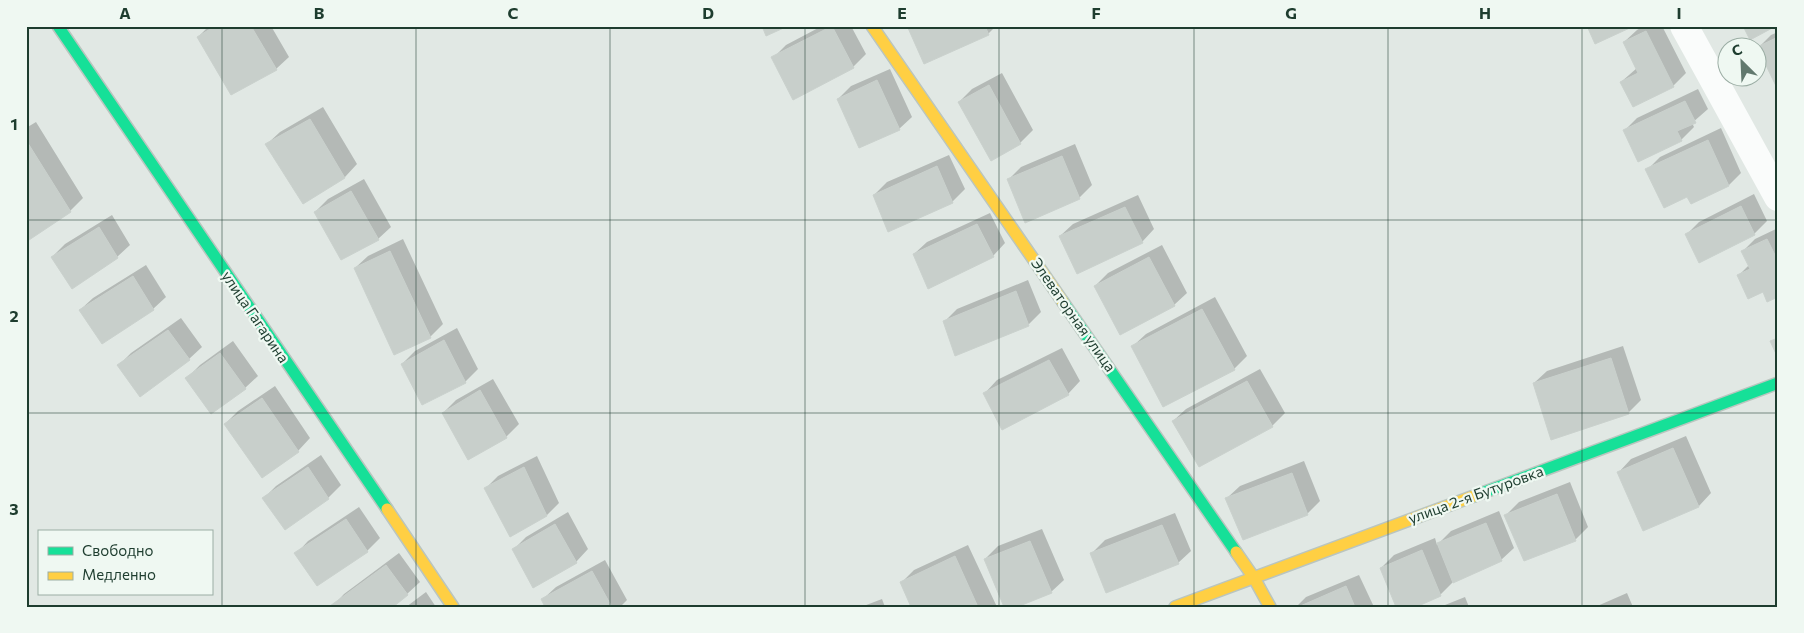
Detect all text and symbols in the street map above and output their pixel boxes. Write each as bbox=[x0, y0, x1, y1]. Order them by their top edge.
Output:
text: A bbox=[119, 3, 131, 22]
text: B bbox=[314, 3, 325, 22]
text: C bbox=[508, 3, 519, 22]
text: D bbox=[702, 3, 714, 22]
text: E bbox=[897, 3, 907, 22]
text: F bbox=[1091, 3, 1101, 22]
text: G bbox=[1285, 3, 1297, 22]
text: H bbox=[1479, 3, 1491, 22]
text: I bbox=[1676, 3, 1682, 22]
north arrow bbox=[1716, 38, 1766, 88]
text: С bbox=[1729, 40, 1744, 59]
text: 1 bbox=[10, 114, 18, 133]
street label: Элеваторная улица bbox=[1028, 254, 1120, 375]
street label: улица Гагарина bbox=[218, 267, 293, 366]
text: 2 bbox=[9, 306, 19, 325]
street label: улица 2-я Бутуровка bbox=[1406, 461, 1546, 527]
text: 3 bbox=[9, 499, 19, 518]
legend bbox=[38, 530, 212, 596]
text: Свободно bbox=[82, 541, 153, 559]
text: Медленно bbox=[82, 565, 156, 583]

